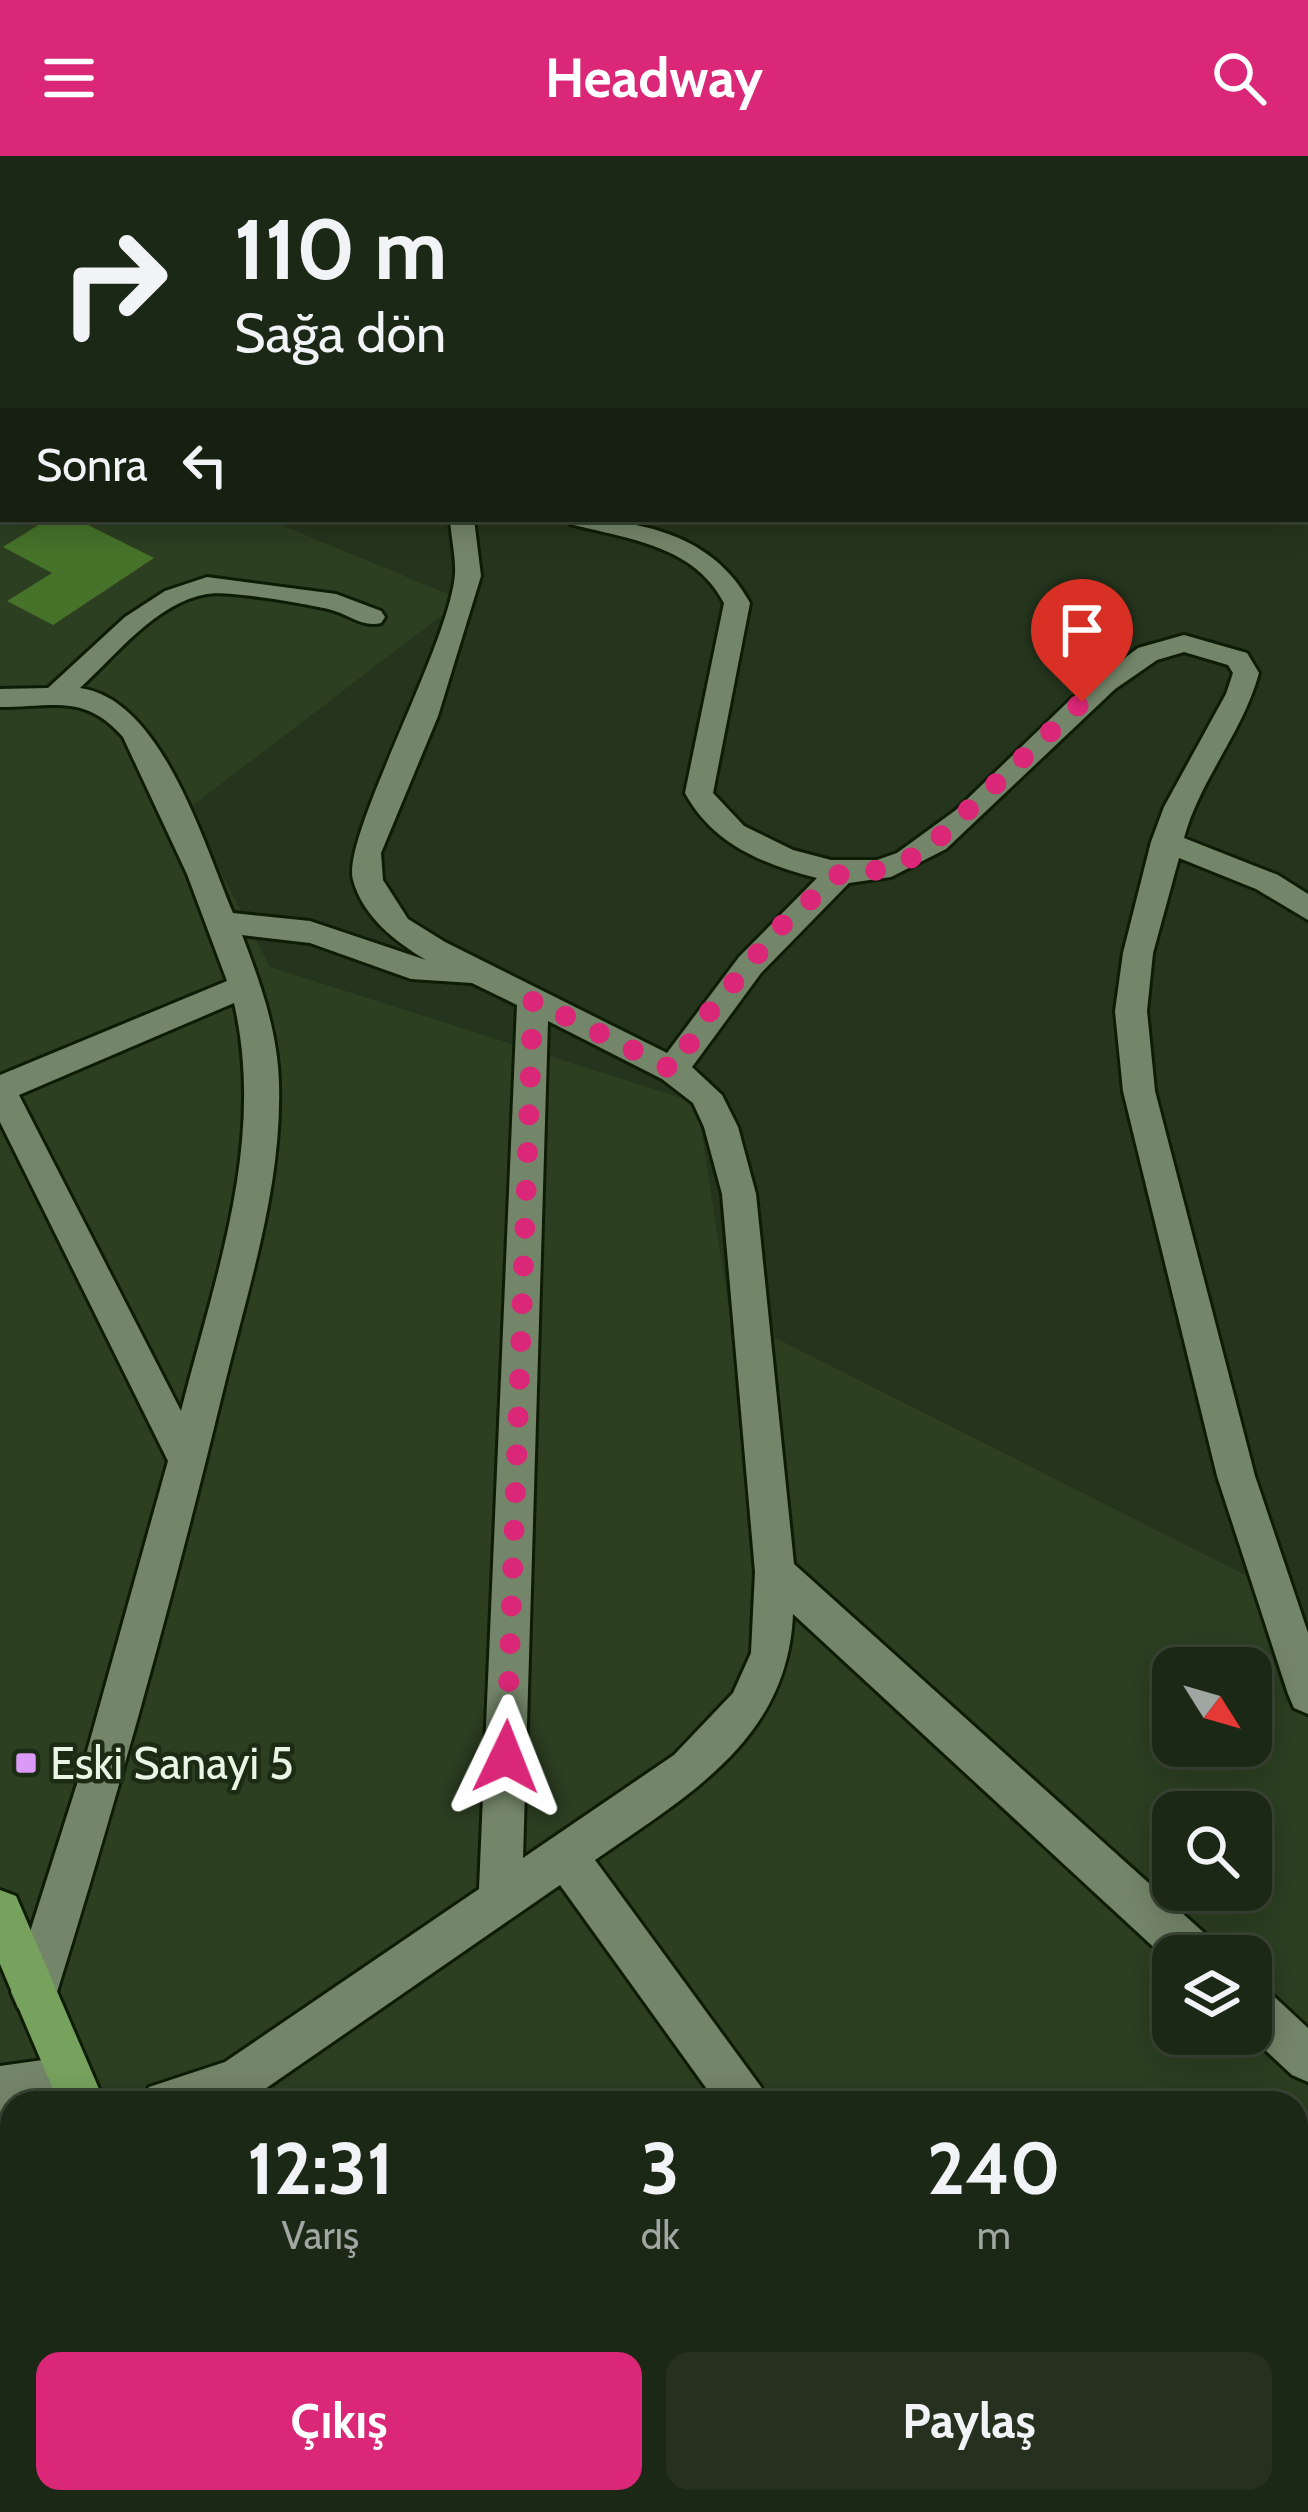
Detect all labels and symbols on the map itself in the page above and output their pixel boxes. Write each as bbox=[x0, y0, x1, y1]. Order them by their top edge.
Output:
pin bbox=[1031, 579, 1133, 702]
north arrow bbox=[1152, 1647, 1272, 1767]
position arrow bbox=[443, 1694, 569, 1820]
place label: Eski Sanayi 5 bbox=[50, 1736, 294, 1790]
marker: Eski Sanayi 5 bbox=[13, 1750, 39, 1776]

